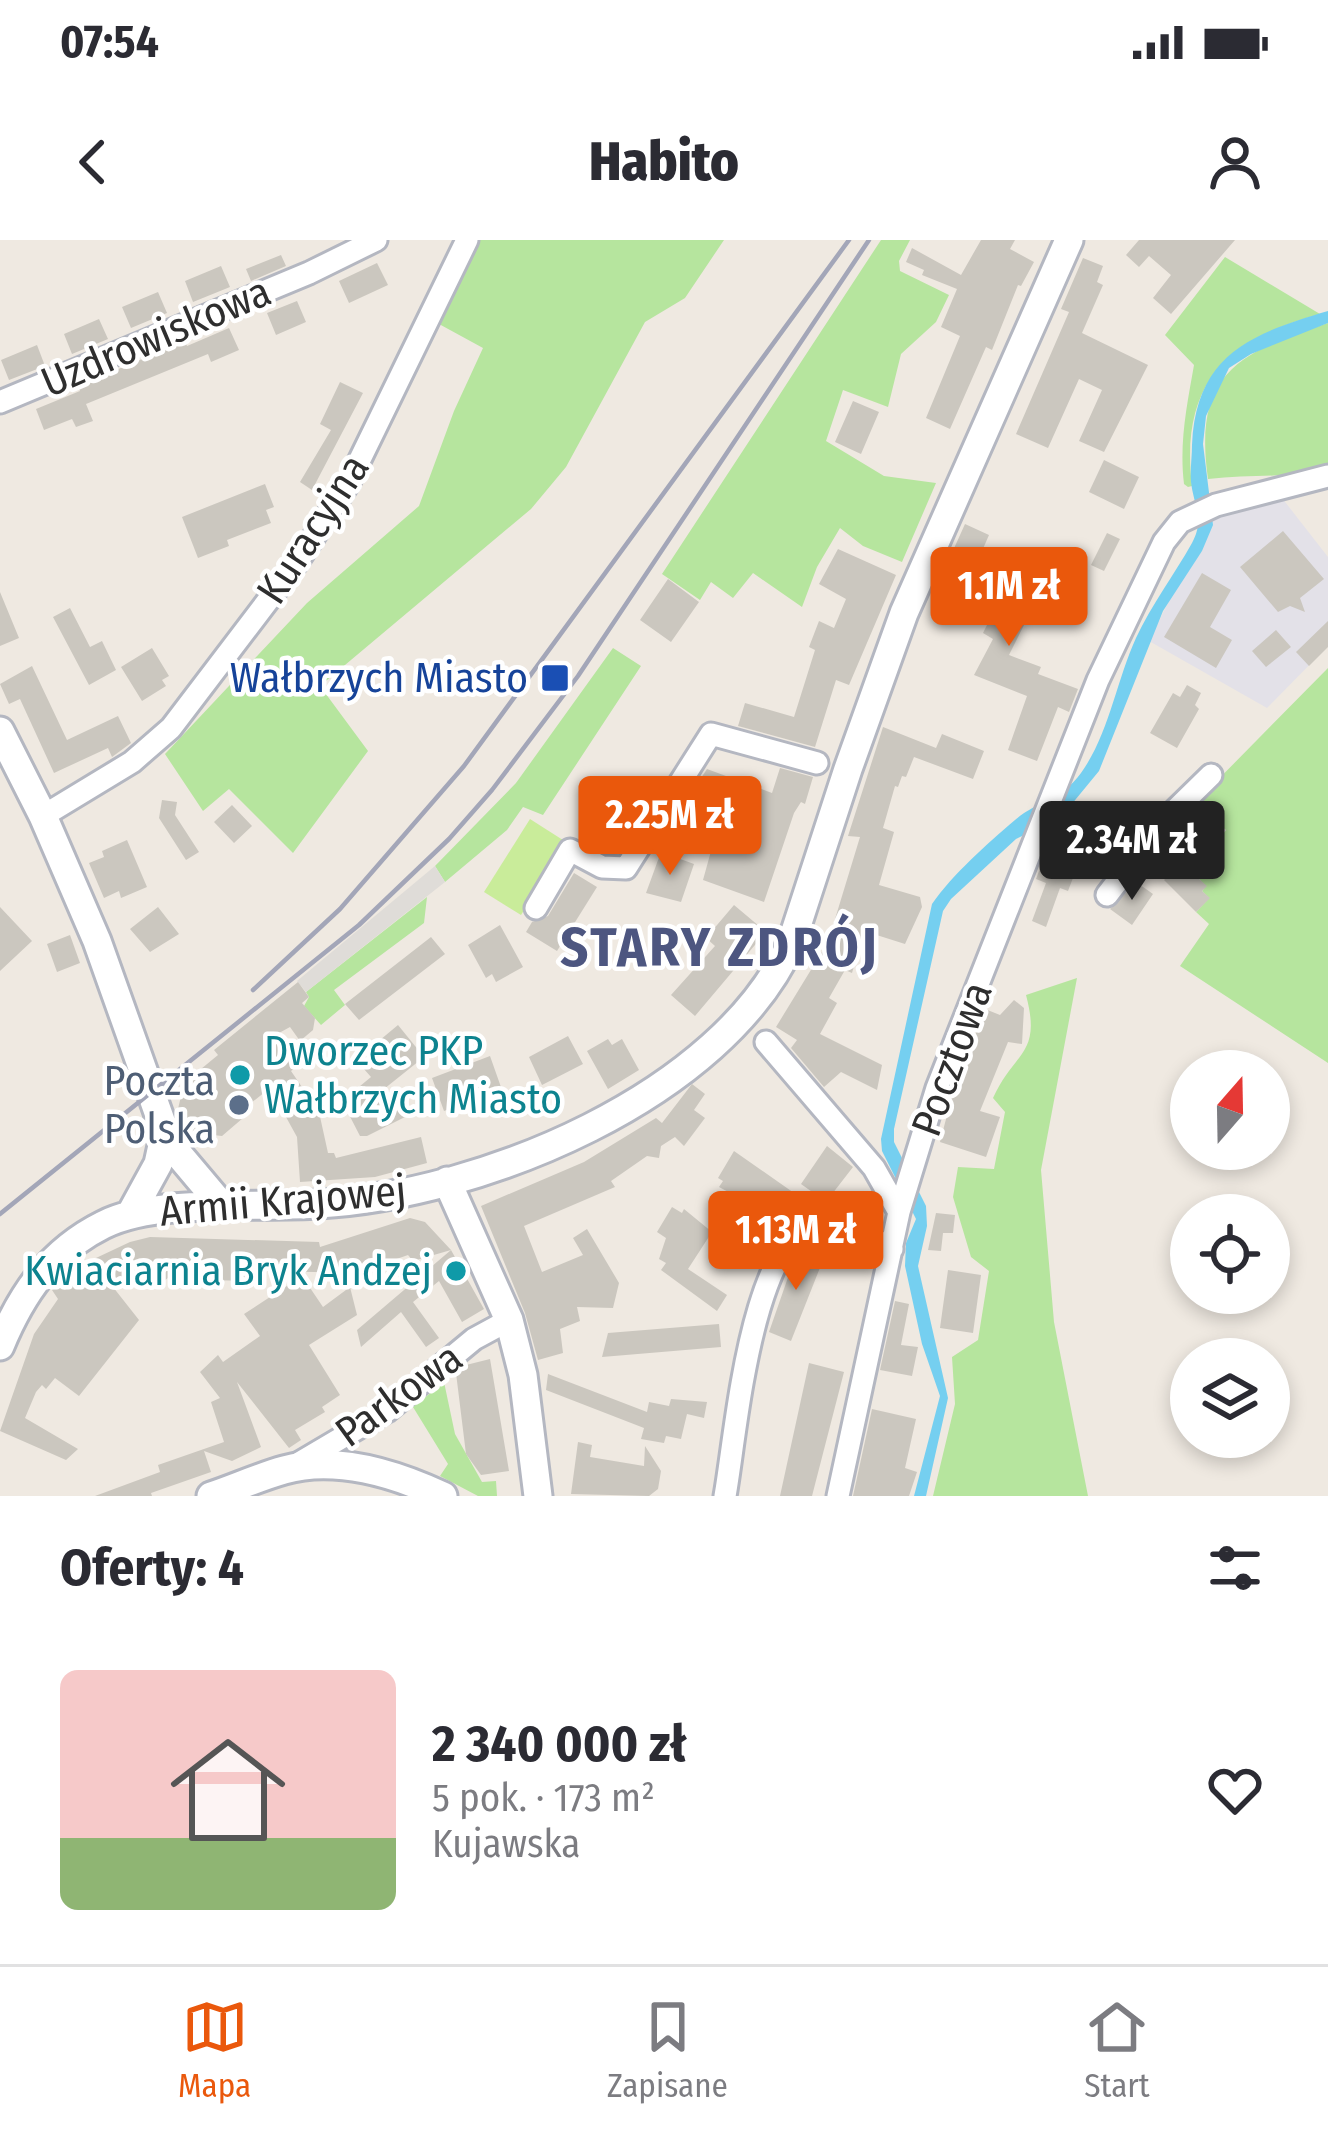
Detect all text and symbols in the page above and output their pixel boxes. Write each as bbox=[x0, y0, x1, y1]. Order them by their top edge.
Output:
text: 07:54 bbox=[60, 15, 159, 69]
icon: back bbox=[60, 129, 126, 195]
icon: person bbox=[1202, 129, 1268, 195]
text: Habito bbox=[589, 130, 739, 194]
street label: Uzdrowiskowa bbox=[34, 266, 278, 408]
street label: Kuracyjna bbox=[246, 445, 380, 613]
pin: 1.1M zł bbox=[898, 547, 1120, 649]
text: 1.1M zł bbox=[958, 563, 1060, 609]
place label: Wałbrzych Miasto bbox=[230, 653, 528, 703]
marker: Wałbrzych Miasto bbox=[539, 662, 571, 694]
pin: 2.25M zł bbox=[546, 776, 794, 878]
text: 2.25M zł bbox=[605, 792, 735, 838]
pin: 2.34M zł bbox=[1008, 801, 1256, 903]
text: 2.34M zł bbox=[1067, 817, 1197, 863]
district label: STARY ZDRÓJ bbox=[560, 913, 880, 980]
street label: Pocztowa bbox=[901, 975, 1003, 1143]
place label: Dworzec PKP Wałbrzych Miasto bbox=[264, 1026, 562, 1124]
north arrow bbox=[1170, 1050, 1290, 1170]
map controls bbox=[1170, 1050, 1290, 1458]
place label: Poczta Polska bbox=[104, 1056, 215, 1154]
marker: Dworzec PKP Wałbrzych Miasto bbox=[227, 1062, 253, 1088]
marker: Poczta Polska bbox=[226, 1092, 252, 1118]
street label: Armii Krajowej bbox=[158, 1165, 408, 1237]
pin: 1.13M zł bbox=[672, 1191, 920, 1293]
button: locate bbox=[1170, 1194, 1290, 1314]
text: 1.13M zł bbox=[735, 1207, 857, 1253]
place label: Kwiaciarnia Bryk Andzej bbox=[24, 1246, 432, 1296]
marker: Kwiaciarnia Bryk Andzej bbox=[443, 1258, 469, 1284]
street label: Parkowa bbox=[326, 1332, 472, 1458]
button: layers bbox=[1170, 1338, 1290, 1458]
icon: filters bbox=[1202, 1535, 1268, 1601]
text: Oferty: 4 bbox=[60, 1537, 244, 1599]
text: 2 340 000 zł bbox=[432, 1713, 687, 1775]
icon: home bbox=[156, 1718, 300, 1862]
icon: heart bbox=[1202, 1757, 1268, 1823]
text: 5 pok. · 173 m² bbox=[432, 1775, 655, 1821]
text: Kujawska bbox=[432, 1821, 580, 1867]
tab: Mapa bbox=[178, 1994, 251, 2106]
tab: Zapisane bbox=[607, 1994, 728, 2106]
tab: Start bbox=[1084, 1994, 1150, 2106]

